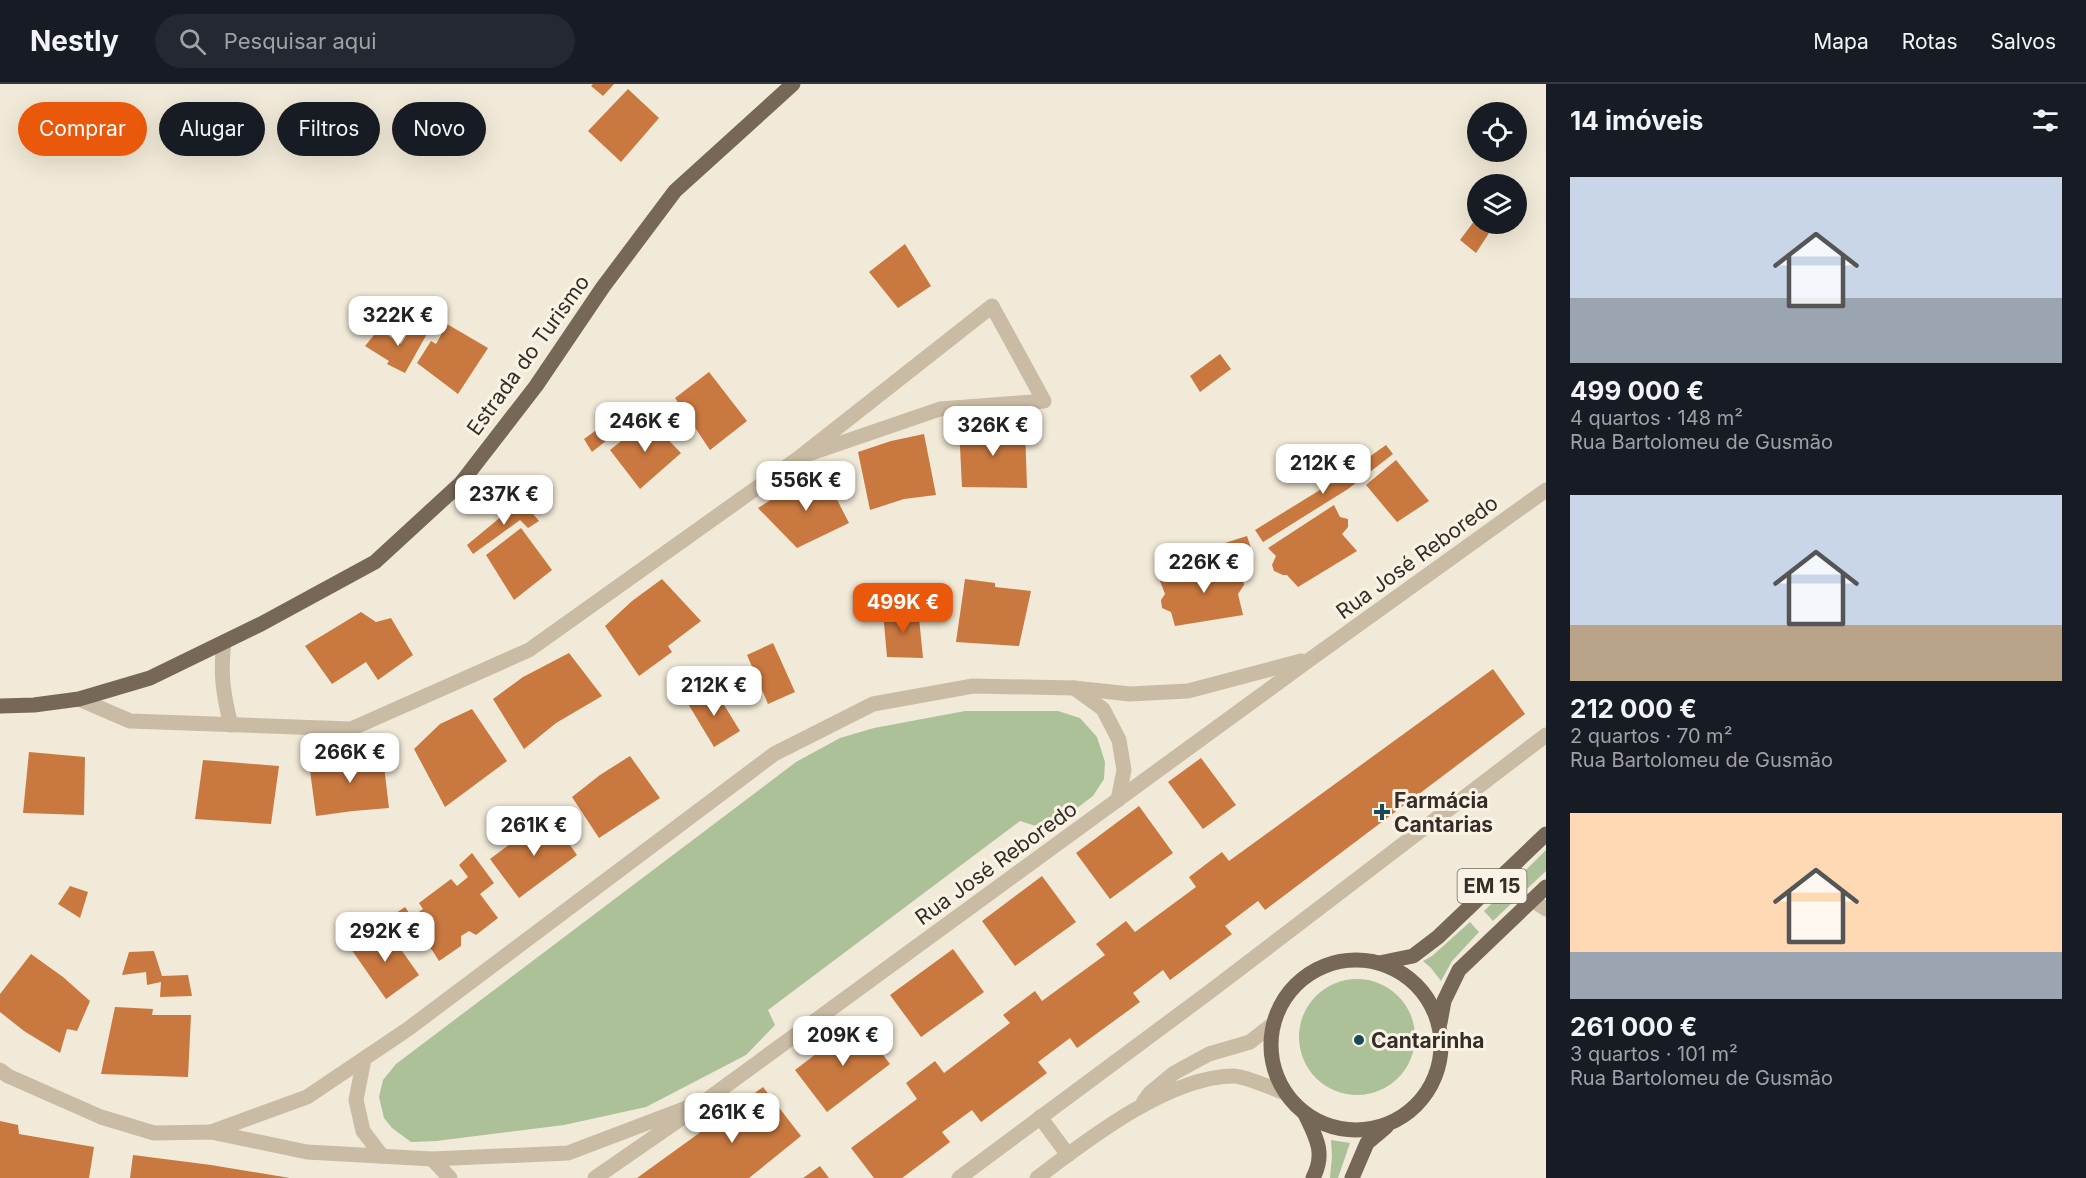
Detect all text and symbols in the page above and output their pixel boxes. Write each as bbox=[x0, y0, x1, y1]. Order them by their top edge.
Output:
search box bbox=[155, 14, 575, 68]
text: Nestly bbox=[30, 24, 119, 58]
icon: search bbox=[176, 25, 209, 58]
text: Pesquisar aqui bbox=[224, 28, 377, 54]
text: Mapa bbox=[1813, 29, 1869, 54]
text: Rotas bbox=[1902, 29, 1957, 54]
text: Salvos bbox=[1990, 29, 2056, 54]
chip: Comprar bbox=[18, 102, 147, 156]
chip: Alugar bbox=[159, 102, 265, 156]
chip: Filtros bbox=[277, 102, 380, 156]
chip: Novo bbox=[392, 102, 486, 156]
map controls bbox=[1467, 102, 1527, 234]
button: locate bbox=[1467, 102, 1527, 162]
icon: filters bbox=[2029, 104, 2062, 137]
text: 14 imóveis bbox=[1570, 105, 1703, 136]
button: layers bbox=[1467, 174, 1527, 234]
icon: home bbox=[1762, 216, 1870, 324]
street label: Estrada do Turismo bbox=[461, 270, 595, 440]
pin: 322K € bbox=[349, 296, 447, 347]
text: 322K € bbox=[363, 303, 433, 327]
text: 499 000 € bbox=[1570, 375, 1704, 406]
pin: 246K € bbox=[596, 402, 694, 453]
pin: 326K € bbox=[944, 406, 1042, 457]
text: 4 quartos · 148 m² bbox=[1570, 406, 1743, 430]
text: 246K € bbox=[609, 409, 681, 433]
text: 326K € bbox=[957, 413, 1029, 437]
text: Rua Bartolomeu de Gusmão bbox=[1570, 430, 1833, 454]
pin: 212K € bbox=[1274, 444, 1372, 495]
text: 212K € bbox=[1290, 451, 1356, 475]
pin: 556K € bbox=[757, 461, 855, 512]
text: 556K € bbox=[770, 468, 842, 492]
pin: 237K € bbox=[455, 475, 553, 526]
text: 237K € bbox=[469, 482, 539, 506]
street label: Rua José Reboredo bbox=[1331, 490, 1503, 624]
icon: home bbox=[1762, 534, 1870, 642]
pin: 226K € bbox=[1155, 543, 1253, 594]
text: 226K € bbox=[1169, 550, 1240, 574]
pin: 499K € bbox=[854, 583, 952, 634]
text: 499K € bbox=[867, 590, 939, 614]
pin: 212K € bbox=[665, 666, 763, 717]
text: 212K € bbox=[681, 673, 747, 697]
text: 212 000 € bbox=[1570, 693, 1697, 724]
text: 2 quartos · 70 m² bbox=[1570, 724, 1732, 748]
pin: 266K € bbox=[301, 733, 399, 784]
text: 266K € bbox=[314, 740, 386, 764]
text: Rua Bartolomeu de Gusmão bbox=[1570, 748, 1833, 772]
place label: Farmácia Cantarias bbox=[1394, 788, 1493, 837]
street label: Rua José Reboredo bbox=[910, 796, 1082, 930]
marker: Farmácia Cantarias bbox=[1375, 805, 1389, 819]
pin: 261K € bbox=[485, 806, 583, 857]
text: 261K € bbox=[500, 813, 568, 837]
icon: home bbox=[1762, 852, 1870, 960]
road number: EM 15 bbox=[1458, 869, 1526, 903]
pin: 292K € bbox=[336, 912, 434, 963]
text: 292K € bbox=[350, 919, 421, 943]
text: 261 000 € bbox=[1570, 1011, 1697, 1042]
pin: 209K € bbox=[794, 1016, 892, 1067]
text: 209K € bbox=[807, 1023, 879, 1047]
place label: Cantarinha bbox=[1371, 1028, 1485, 1053]
marker: Cantarinha bbox=[1352, 1033, 1366, 1047]
text: 3 quartos · 101 m² bbox=[1570, 1042, 1738, 1066]
text: Rua Bartolomeu de Gusmão bbox=[1570, 1066, 1833, 1090]
pin: 261K € bbox=[683, 1093, 781, 1144]
text: 261K € bbox=[698, 1100, 766, 1124]

